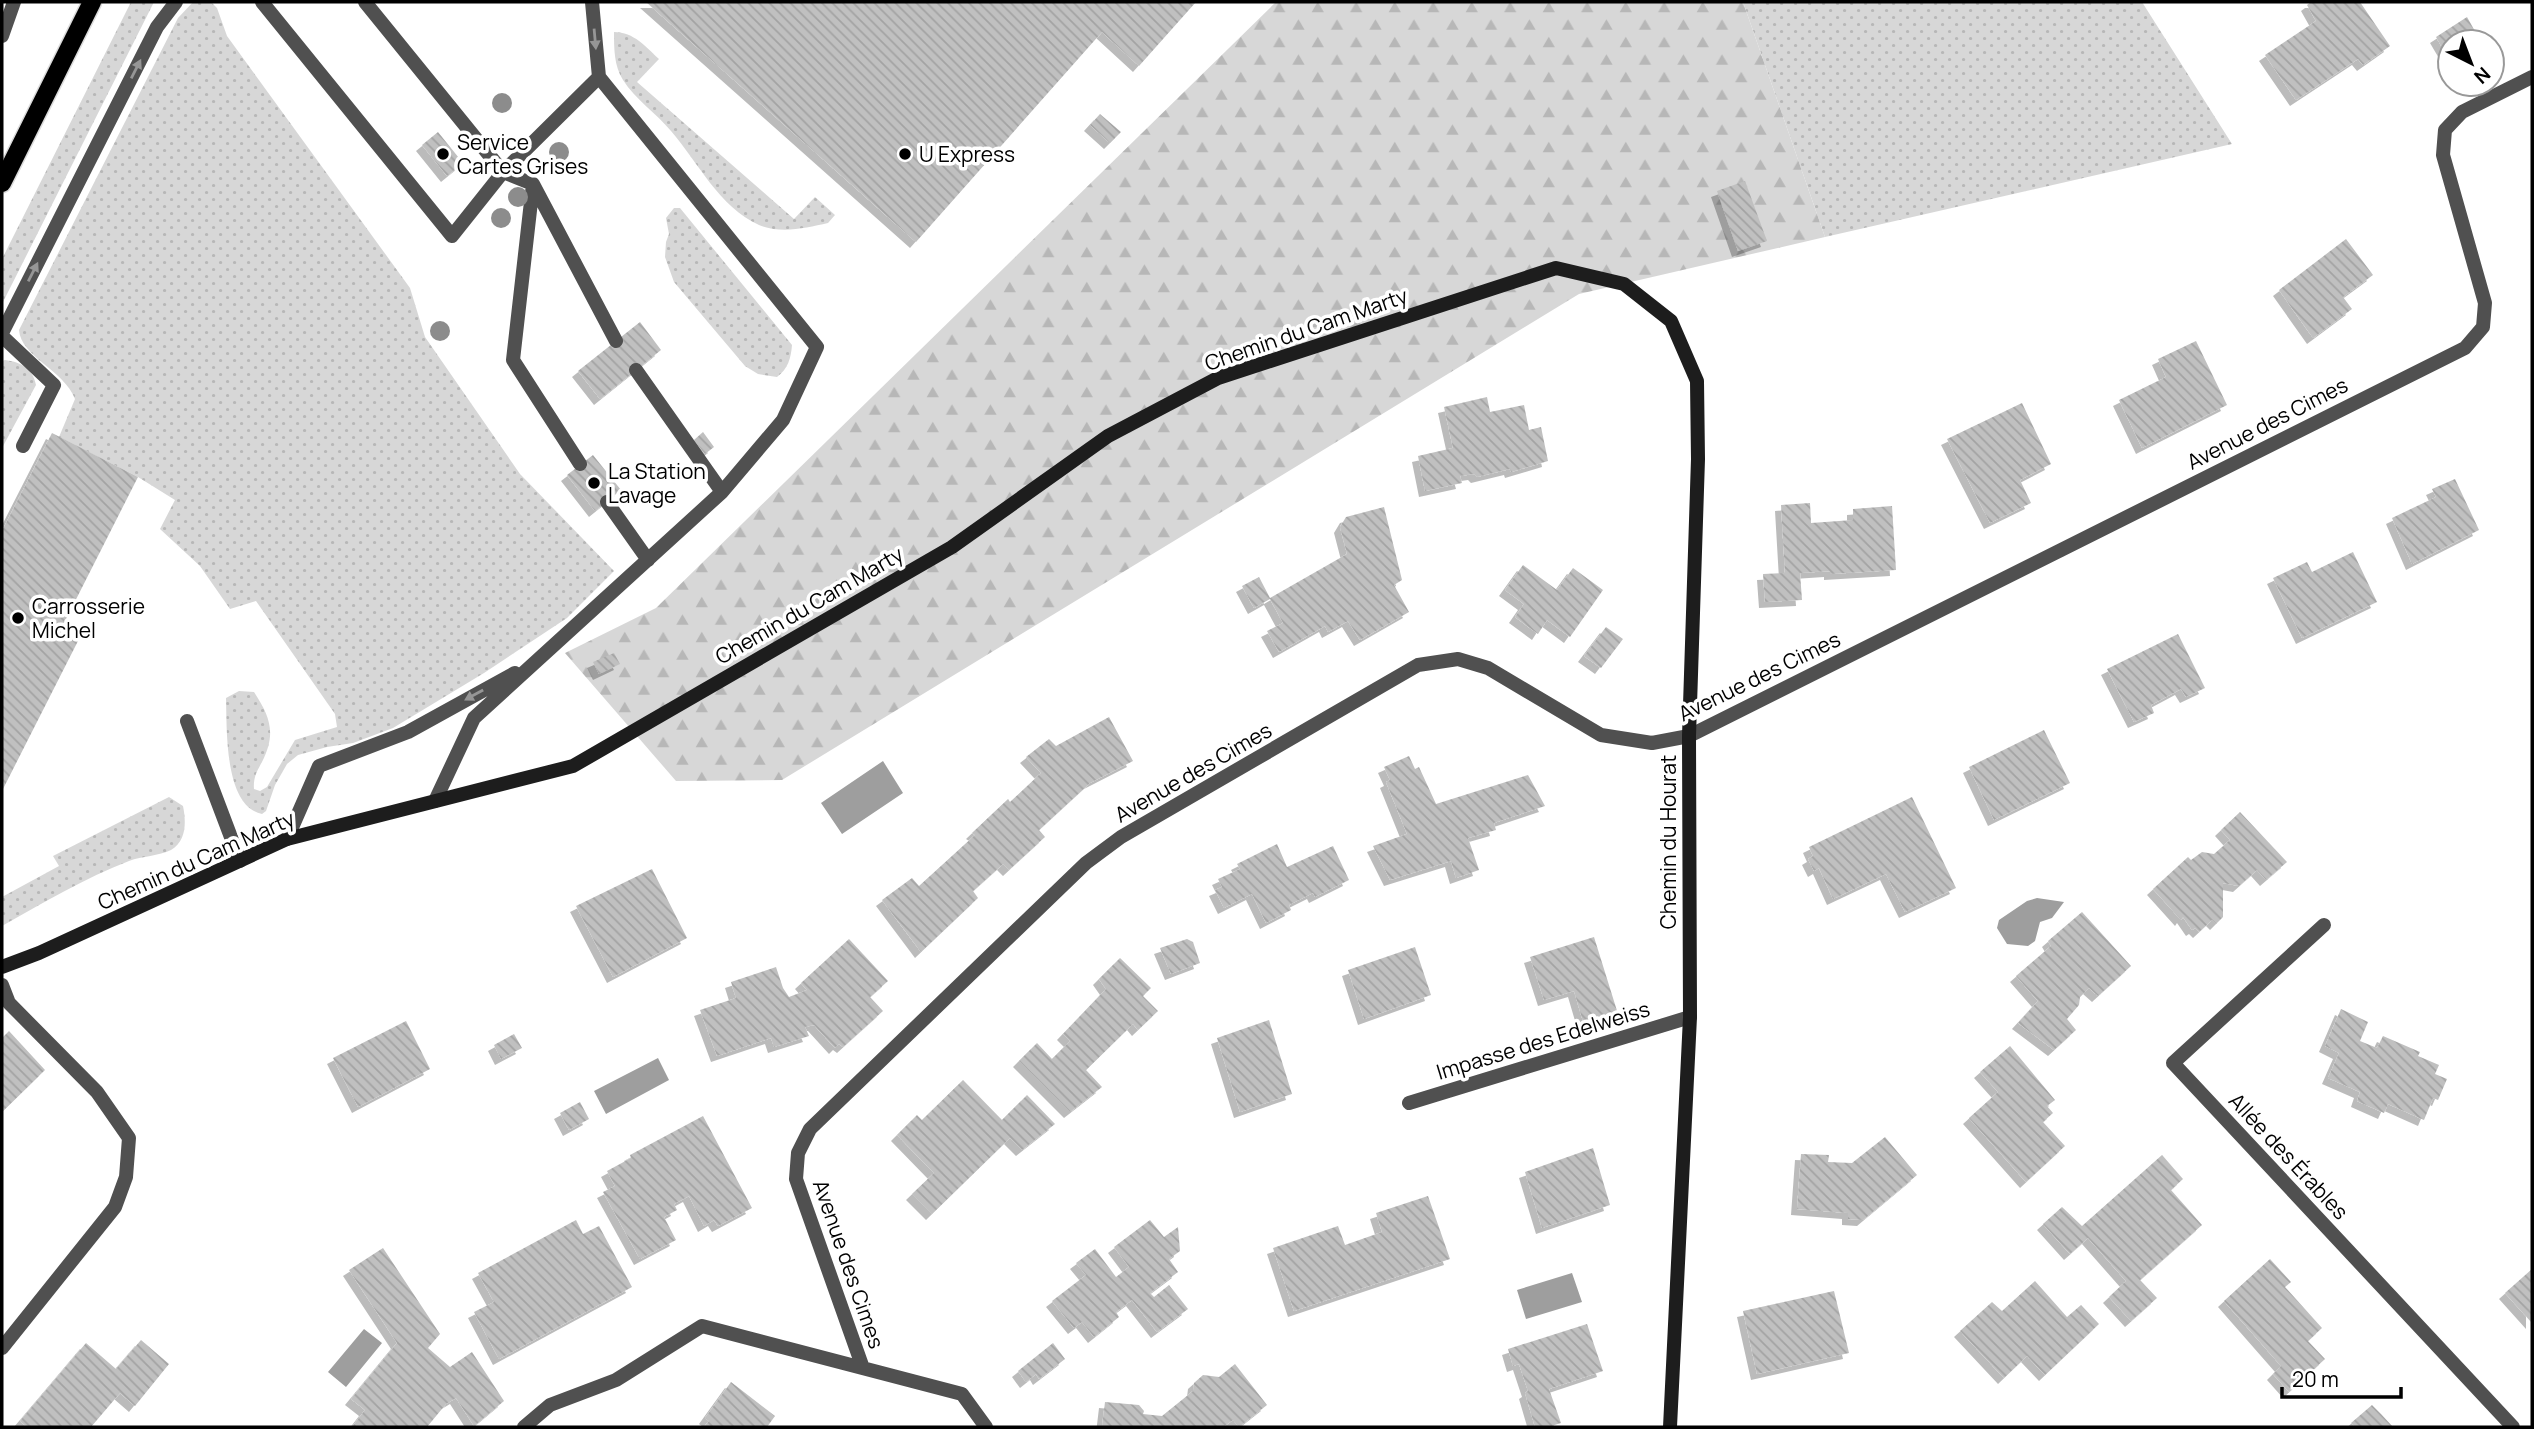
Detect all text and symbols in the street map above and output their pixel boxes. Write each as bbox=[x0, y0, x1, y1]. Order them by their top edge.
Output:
north arrow bbox=[2436, 28, 2506, 98]
one-way arrow bbox=[590, 29, 601, 51]
one-way arrow bbox=[130, 59, 141, 79]
text: N bbox=[2469, 61, 2496, 90]
place label: Service Cartes Grises bbox=[457, 128, 588, 180]
place label: U Express bbox=[919, 140, 1015, 168]
marker: Service Cartes Grises bbox=[435, 146, 451, 162]
marker: U Express bbox=[897, 146, 913, 162]
one-way arrow bbox=[27, 262, 38, 282]
street label: Chemin du Cam Marty bbox=[1201, 281, 1411, 377]
street label: Avenue des Cimes bbox=[2182, 370, 2352, 476]
place label: La Station Lavage bbox=[608, 457, 706, 509]
marker: La Station Lavage bbox=[586, 475, 602, 491]
street label: Chemin du Cam Marty bbox=[710, 540, 908, 670]
place label: Carrosserie Michel bbox=[32, 592, 145, 644]
marker: Carrosserie Michel bbox=[10, 610, 26, 626]
street label: Avenue des Cimes bbox=[1673, 625, 1845, 727]
one-way arrow bbox=[465, 689, 484, 701]
street label: Avenue des Cimes bbox=[1109, 716, 1277, 828]
street label: Chemin du Hourat bbox=[1654, 755, 1682, 929]
street label: Chemin du Cam Marty bbox=[93, 804, 299, 916]
street label: Impasse des Edelweiss bbox=[1433, 994, 1653, 1086]
street label: Allée des Érables bbox=[2223, 1087, 2355, 1225]
street label: Avenue des Cimes bbox=[807, 1176, 891, 1352]
scale bar bbox=[2282, 1356, 2401, 1400]
text: 20 m bbox=[2292, 1365, 2339, 1393]

